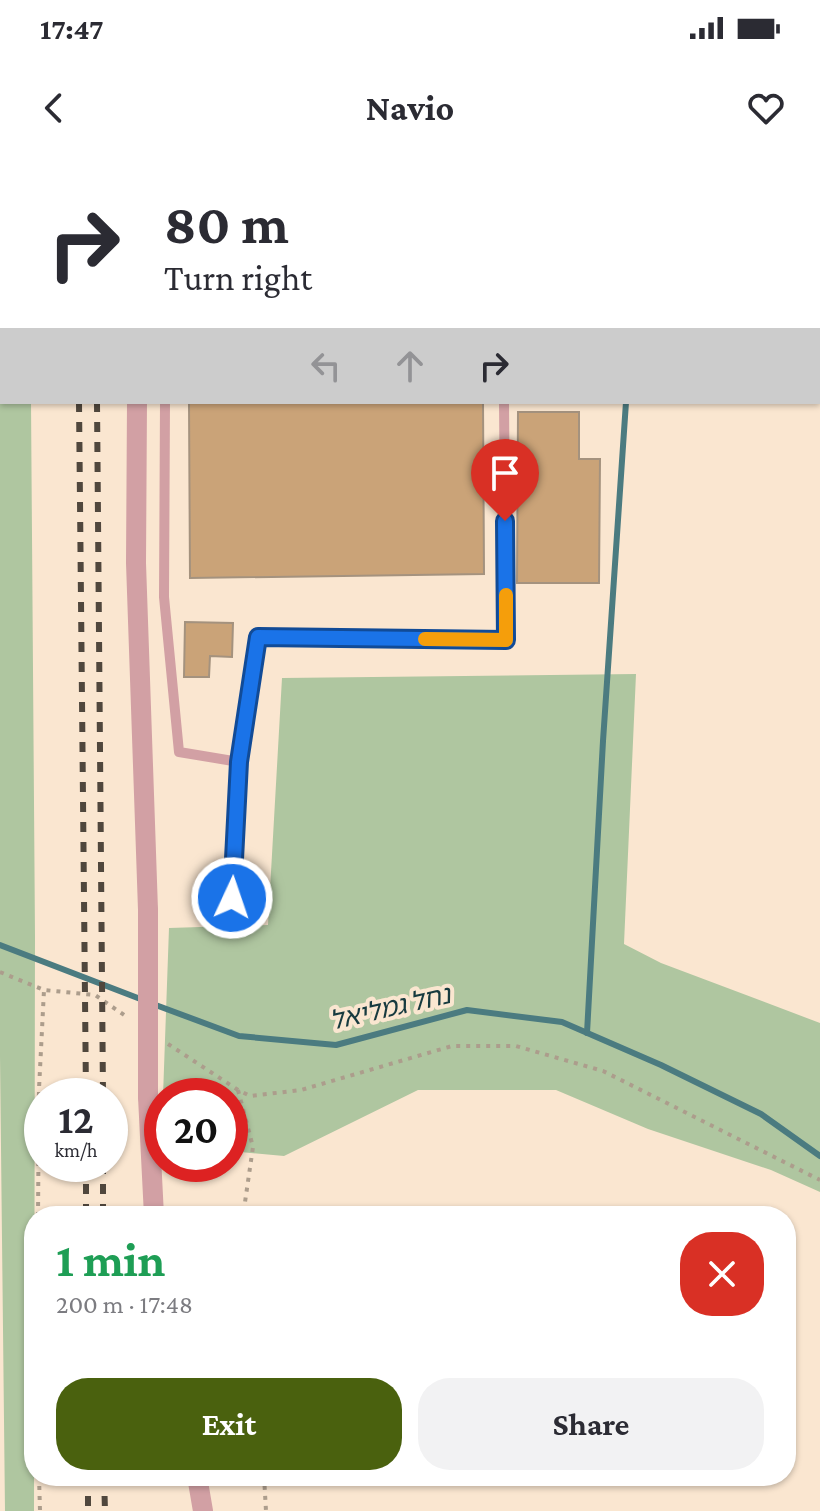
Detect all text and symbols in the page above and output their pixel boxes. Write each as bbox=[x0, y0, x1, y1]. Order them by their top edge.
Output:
text: 17:47 bbox=[40, 12, 104, 45]
icon: back bbox=[32, 86, 76, 130]
icon: heart bbox=[744, 86, 788, 130]
text: Navio bbox=[366, 88, 454, 128]
icon: right bbox=[32, 192, 136, 296]
text: 80 m bbox=[164, 193, 289, 255]
text: Turn right bbox=[164, 258, 312, 298]
icon: left bbox=[304, 344, 348, 388]
icon: ahead bbox=[388, 344, 432, 388]
icon: right bbox=[472, 344, 516, 388]
pin bbox=[471, 439, 539, 521]
icon: arrive bbox=[483, 451, 527, 495]
position arrow bbox=[190, 856, 274, 940]
water label: נחל גמליאל bbox=[327, 980, 455, 1036]
speed limit sign: 20 bbox=[144, 1078, 248, 1182]
text: 12 bbox=[58, 1097, 94, 1142]
text: km/h bbox=[54, 1139, 98, 1161]
button: close bbox=[680, 1232, 764, 1316]
text: 1 min bbox=[56, 1233, 165, 1286]
text: 200 m · 17:48 bbox=[56, 1290, 193, 1319]
button: Exit bbox=[56, 1378, 402, 1470]
button: Share bbox=[418, 1378, 764, 1470]

